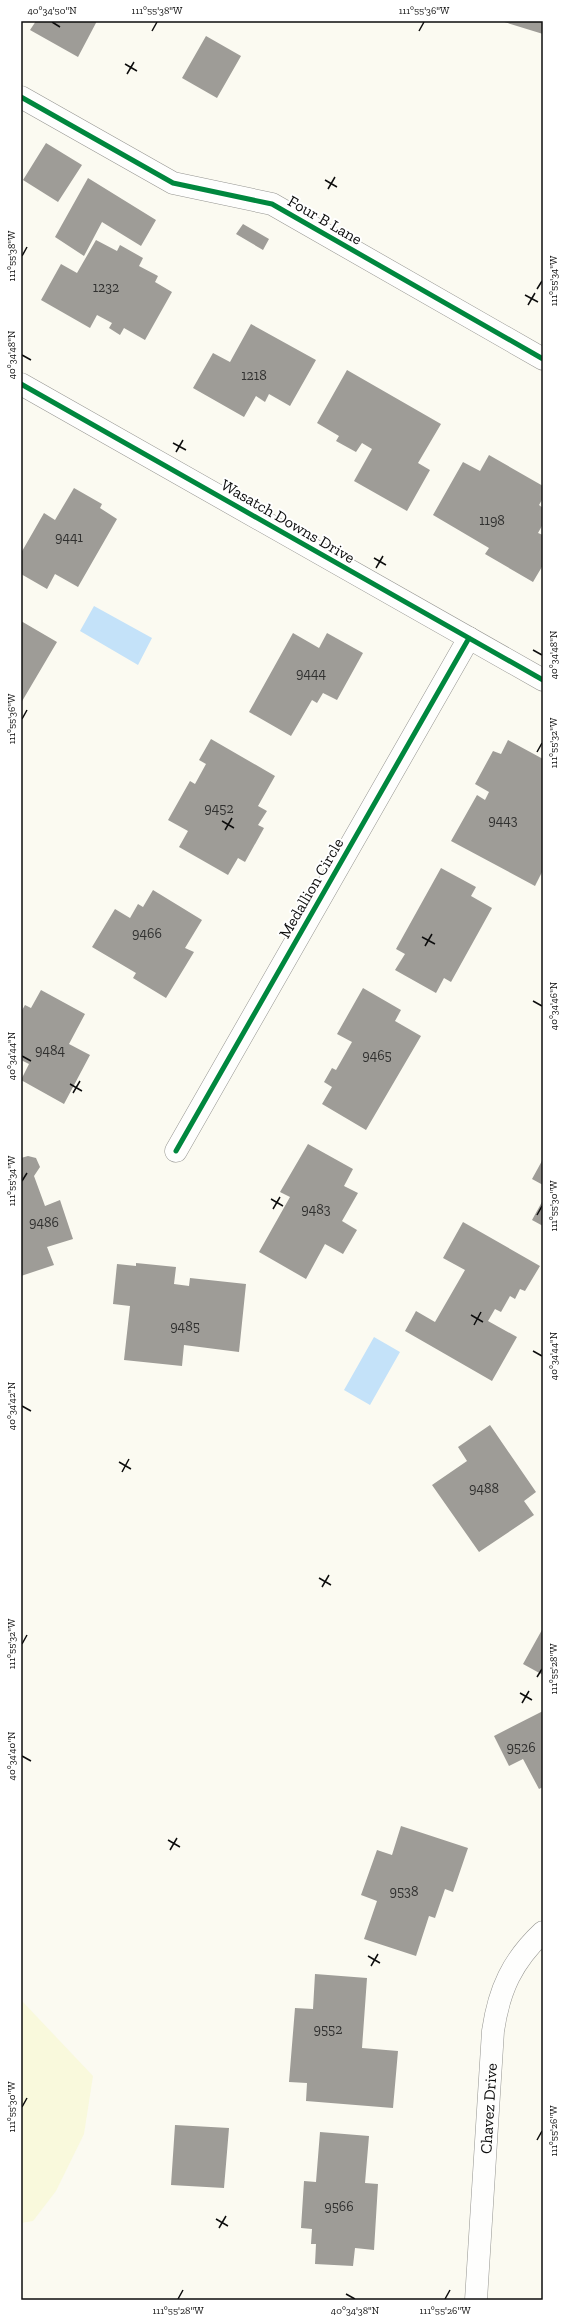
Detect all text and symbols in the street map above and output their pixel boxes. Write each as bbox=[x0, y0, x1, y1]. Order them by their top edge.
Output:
text: 40°34'50"N bbox=[27, 5, 77, 17]
text: 111°55'38"W bbox=[132, 5, 183, 17]
text: 111°55'36"W bbox=[399, 5, 450, 17]
street label: Four B Lane bbox=[285, 191, 365, 249]
text: 111°55'38"W bbox=[6, 230, 18, 281]
text: 111°55'34"W bbox=[548, 255, 560, 306]
house number: 1232 bbox=[93, 279, 119, 296]
text: 40°34'48"N bbox=[6, 330, 18, 379]
house number: 1218 bbox=[241, 367, 267, 384]
street label: Wasatch Downs Drive bbox=[218, 475, 358, 567]
house number: 1198 bbox=[479, 512, 505, 529]
house number: 9441 bbox=[55, 529, 84, 546]
text: 40°34'48"N bbox=[548, 630, 560, 679]
house number: 9444 bbox=[296, 665, 326, 682]
text: 111°55'36"W bbox=[6, 693, 18, 744]
text: 111°55'32"W bbox=[548, 717, 560, 768]
house number: 9452 bbox=[204, 800, 234, 817]
house number: 9443 bbox=[488, 812, 518, 829]
street label: Medallion Circle bbox=[275, 835, 347, 941]
house number: 9466 bbox=[132, 925, 162, 942]
text: 40°34'46"N bbox=[548, 981, 560, 1030]
text: 40°34'44"N bbox=[6, 1031, 18, 1080]
house number: 9484 bbox=[35, 1042, 65, 1059]
house number: 9465 bbox=[362, 1047, 392, 1064]
text: 111°55'34"W bbox=[6, 1155, 18, 1206]
text: 111°55'30"W bbox=[548, 1180, 560, 1232]
house number: 9483 bbox=[301, 1201, 331, 1218]
house number: 9486 bbox=[29, 1214, 59, 1231]
house number: 9485 bbox=[170, 1318, 200, 1335]
text: 40°34'44"N bbox=[548, 1331, 560, 1380]
text: 40°34'42"N bbox=[6, 1381, 18, 1430]
house number: 9488 bbox=[469, 1480, 499, 1497]
text: 111°55'32"W bbox=[6, 1618, 18, 1669]
text: 111°55'28"W bbox=[548, 1643, 560, 1695]
text: 40°34'40"N bbox=[6, 1731, 18, 1780]
house number: 9526 bbox=[506, 1739, 536, 1756]
house number: 9538 bbox=[390, 1883, 418, 1900]
house number: 9552 bbox=[314, 2021, 342, 2038]
street label: Chavez Drive bbox=[476, 2062, 500, 2154]
text: 111°55'30"W bbox=[6, 2081, 18, 2133]
text: 111°55'26"W bbox=[548, 2105, 560, 2156]
house number: 9566 bbox=[324, 2198, 354, 2215]
text: 111°55'28"W bbox=[152, 2305, 204, 2317]
text: 40°34'38"N bbox=[331, 2305, 380, 2317]
text: 111°55'26"W bbox=[420, 2305, 471, 2317]

